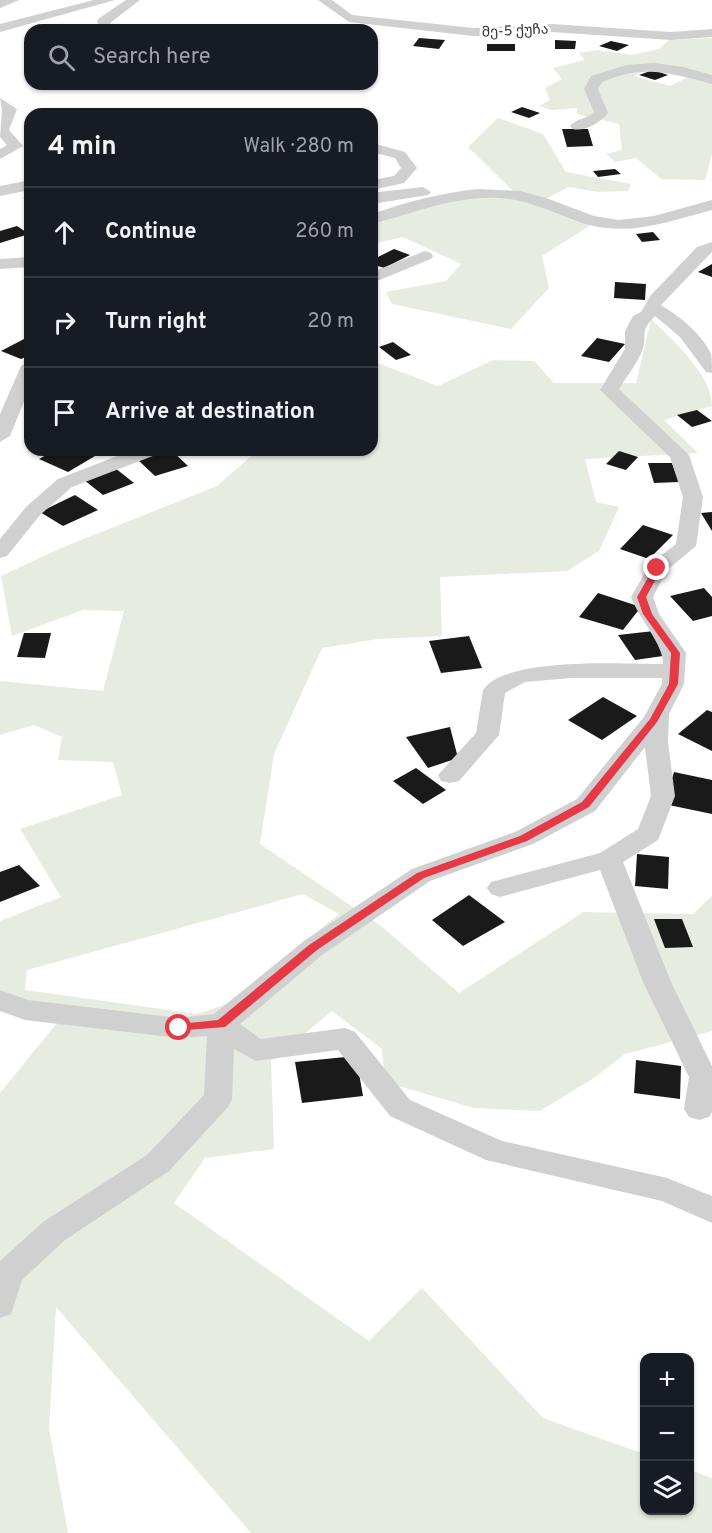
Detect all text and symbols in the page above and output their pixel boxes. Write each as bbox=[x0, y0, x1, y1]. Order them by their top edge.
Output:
street label: მე-5 ქუჩა bbox=[481, 21, 549, 42]
search box bbox=[24, 24, 378, 90]
icon: search bbox=[45, 41, 78, 74]
text: Search here bbox=[93, 44, 211, 71]
text: 4 min bbox=[48, 131, 117, 164]
text: Walk · 280 m bbox=[243, 134, 354, 160]
icon: ahead bbox=[48, 216, 81, 249]
text: Continue bbox=[105, 219, 196, 246]
text: 260 m bbox=[295, 219, 354, 245]
icon: right bbox=[48, 306, 81, 339]
text: Turn right bbox=[105, 309, 207, 336]
text: 20 m bbox=[307, 309, 354, 335]
icon: arrive bbox=[48, 396, 81, 429]
text: Arrive at destination bbox=[105, 399, 315, 426]
route end bbox=[643, 554, 669, 580]
route start bbox=[165, 1014, 191, 1040]
map controls bbox=[640, 1353, 694, 1515]
button: + bbox=[640, 1353, 694, 1407]
button: − bbox=[640, 1407, 694, 1461]
button: layers bbox=[640, 1461, 694, 1515]

